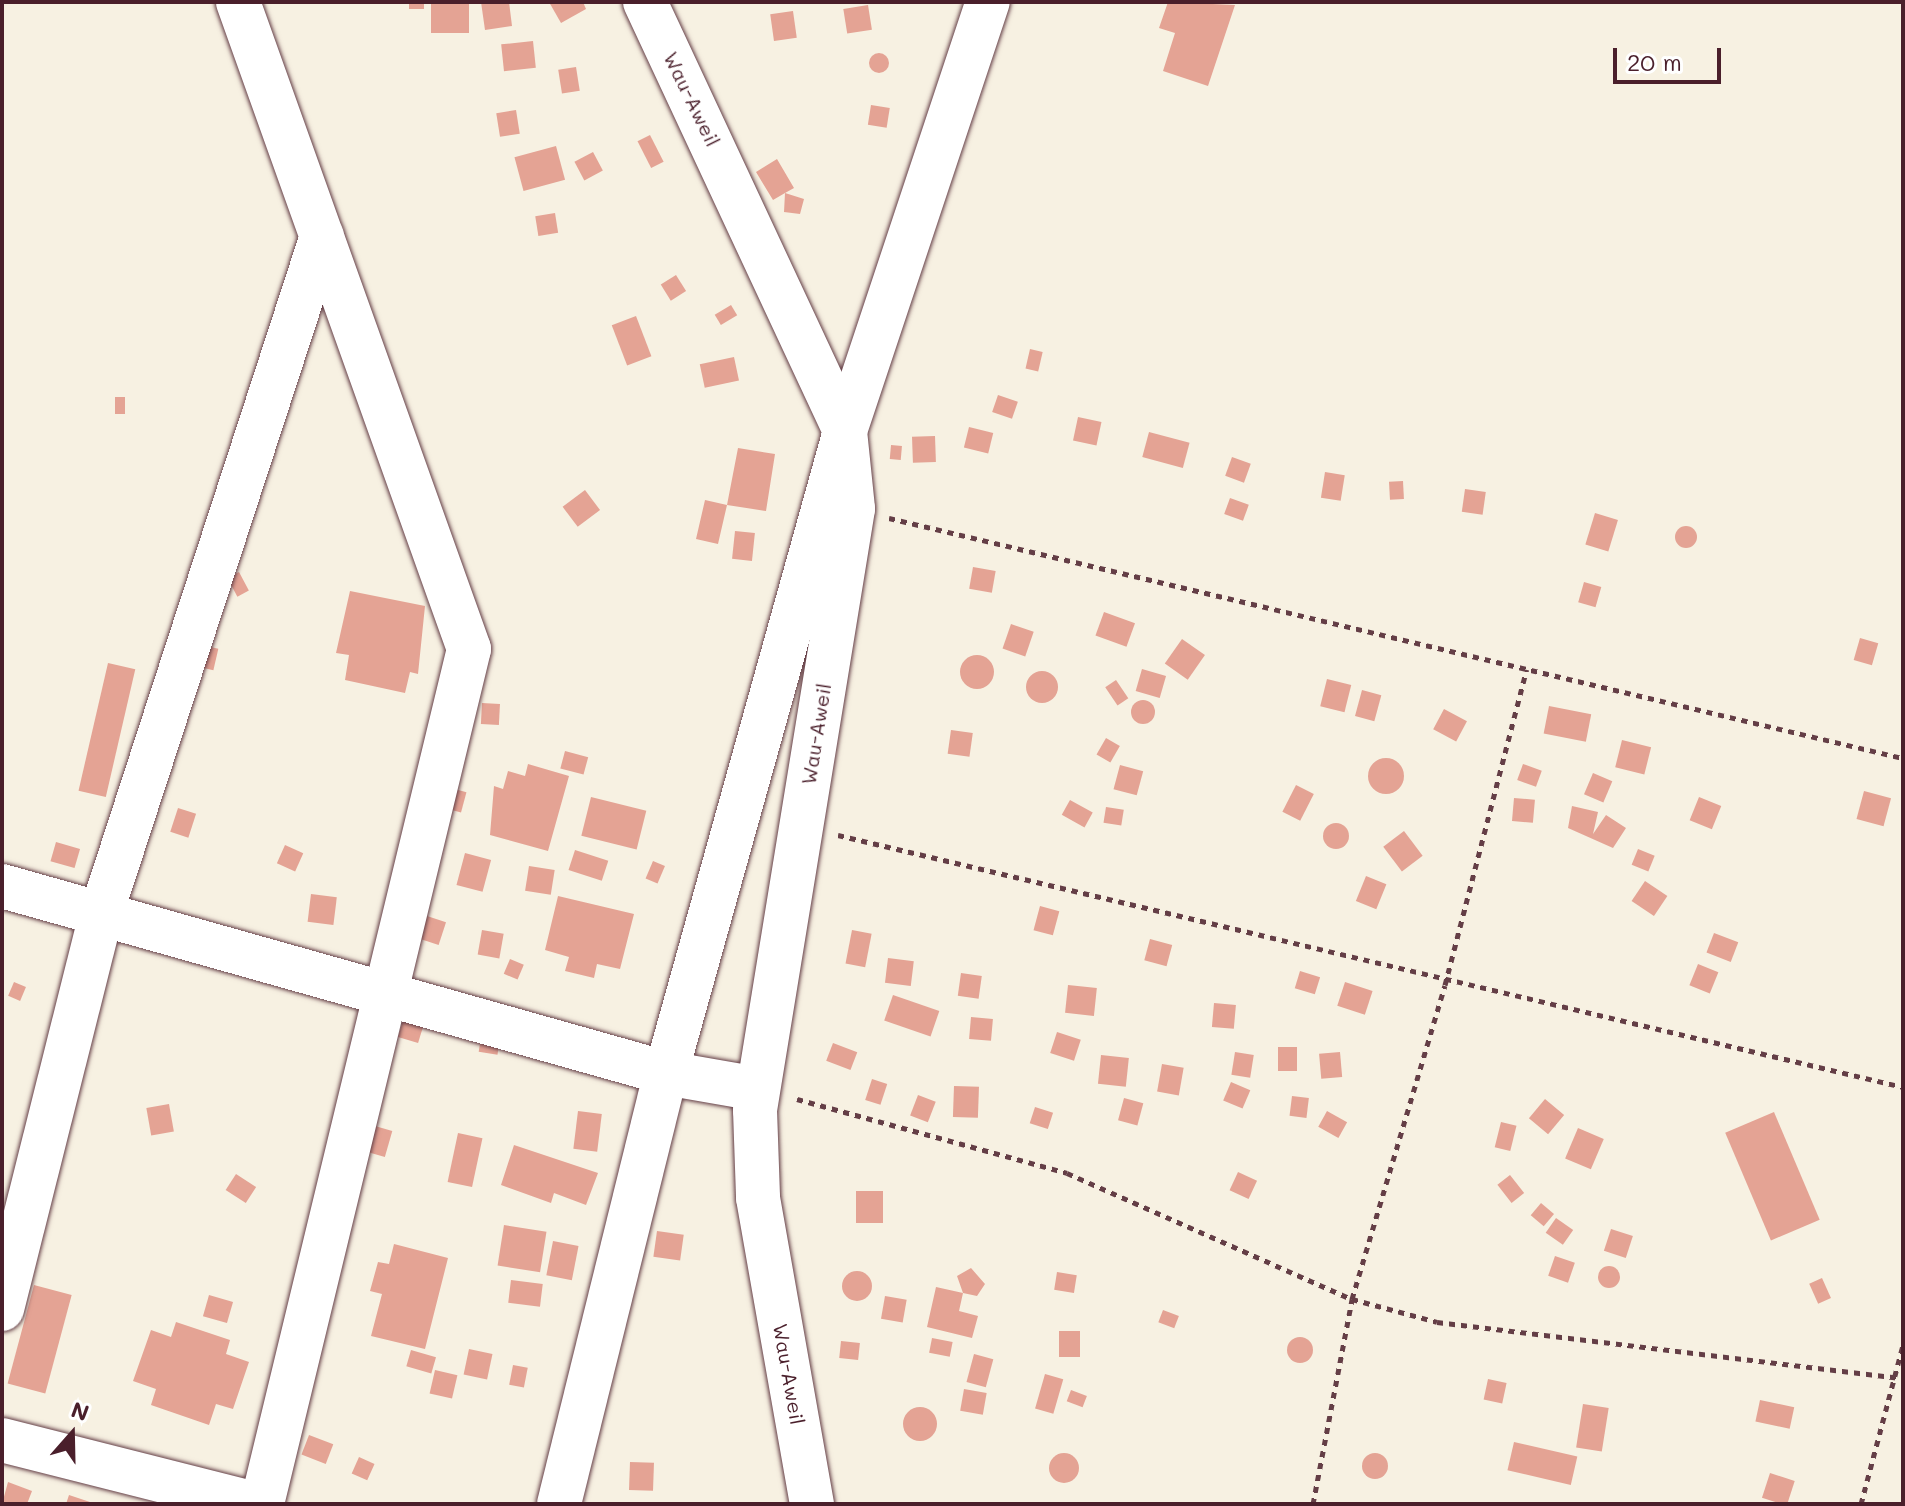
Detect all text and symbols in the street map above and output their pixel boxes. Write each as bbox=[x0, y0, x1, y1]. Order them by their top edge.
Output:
scale bar bbox=[1617, 32, 1725, 82]
text: 20 m bbox=[1627, 46, 1682, 77]
street label: Wau-Aweil bbox=[659, 48, 725, 150]
street label: Wau-Aweil bbox=[796, 682, 836, 786]
street label: Wau-Aweil bbox=[768, 1322, 810, 1426]
north arrow bbox=[32, 1394, 112, 1474]
text: N bbox=[68, 1394, 93, 1427]

